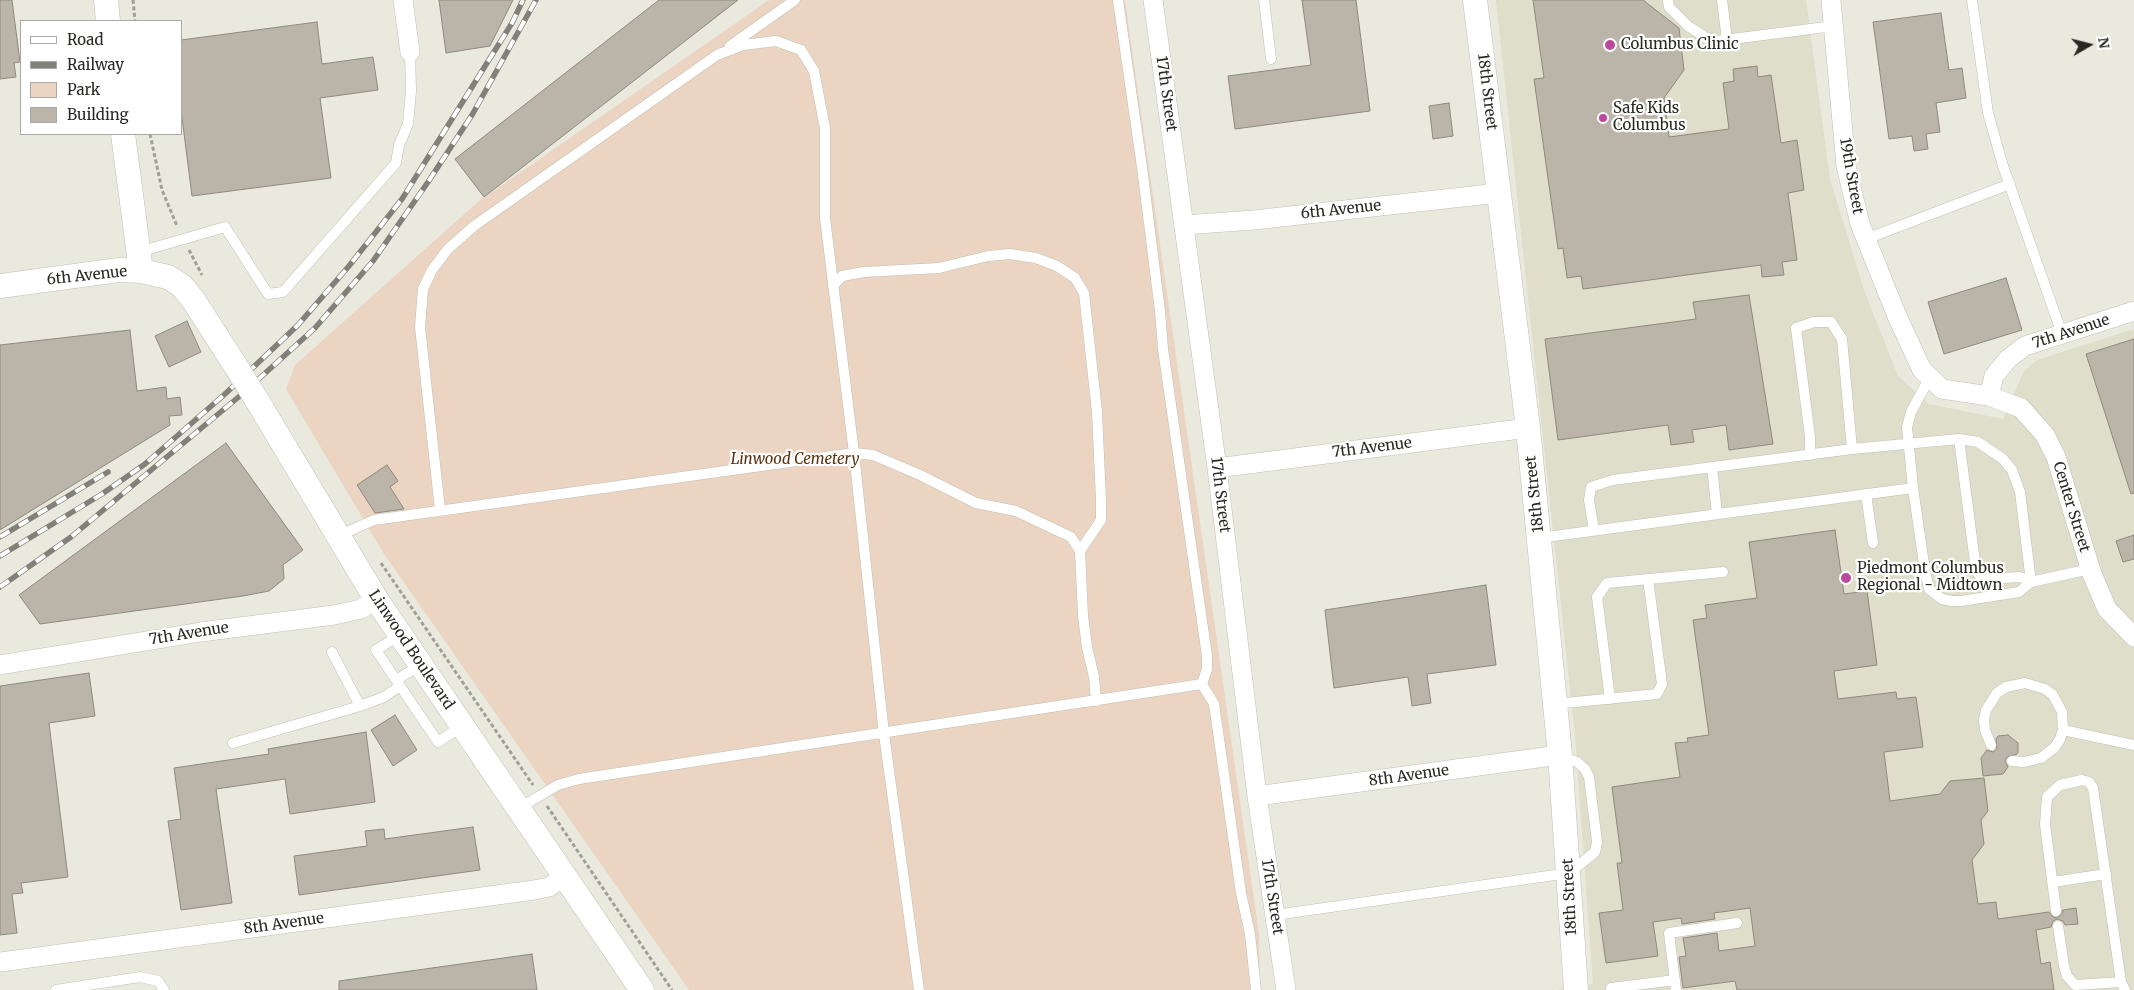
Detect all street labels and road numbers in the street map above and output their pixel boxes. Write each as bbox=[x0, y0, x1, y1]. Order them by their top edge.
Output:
street label: 18th Street bbox=[1473, 52, 1501, 132]
street label: 17th Street bbox=[1152, 55, 1180, 133]
street label: 19th Street bbox=[1835, 136, 1867, 216]
street label: 6th Avenue bbox=[1300, 197, 1382, 223]
street label: 6th Avenue bbox=[46, 263, 128, 289]
street label: 7th Avenue bbox=[2030, 311, 2112, 353]
street label: 7th Avenue bbox=[1331, 434, 1413, 462]
street label: 18th Street bbox=[1522, 455, 1548, 533]
street label: 17th Street bbox=[1206, 456, 1234, 534]
street label: Center Street bbox=[2049, 460, 2093, 554]
street label: Linwood Boulevard bbox=[364, 587, 458, 713]
street label: 7th Avenue bbox=[148, 619, 230, 649]
street label: 8th Avenue bbox=[1368, 761, 1450, 791]
street label: 17th Street bbox=[1257, 858, 1287, 936]
street label: 18th Street bbox=[1559, 858, 1581, 936]
street label: 8th Avenue bbox=[243, 909, 325, 939]

